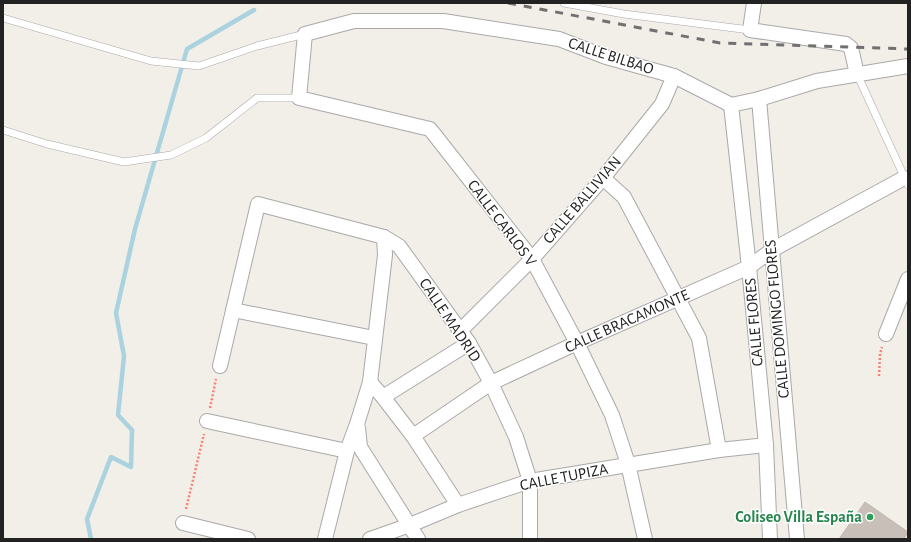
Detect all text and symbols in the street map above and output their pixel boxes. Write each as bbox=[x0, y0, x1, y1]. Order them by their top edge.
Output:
street label: CALLE BILBAO bbox=[566, 35, 656, 77]
street label: CALLE BALLIVIAN bbox=[540, 153, 624, 247]
street label: CALLE CARLOS V bbox=[465, 177, 539, 269]
street label: CALLE DOMINGO FLORES bbox=[762, 239, 792, 399]
street label: CALLE MADRID bbox=[416, 275, 484, 365]
street label: CALLE FLORES bbox=[742, 277, 766, 367]
street label: CALLE BRACAMONTE bbox=[562, 286, 692, 356]
street label: CALLE TUPIZA bbox=[519, 461, 609, 493]
place label: Coliseo Villa España bbox=[735, 509, 862, 525]
marker: Coliseo Villa España bbox=[865, 512, 875, 522]

